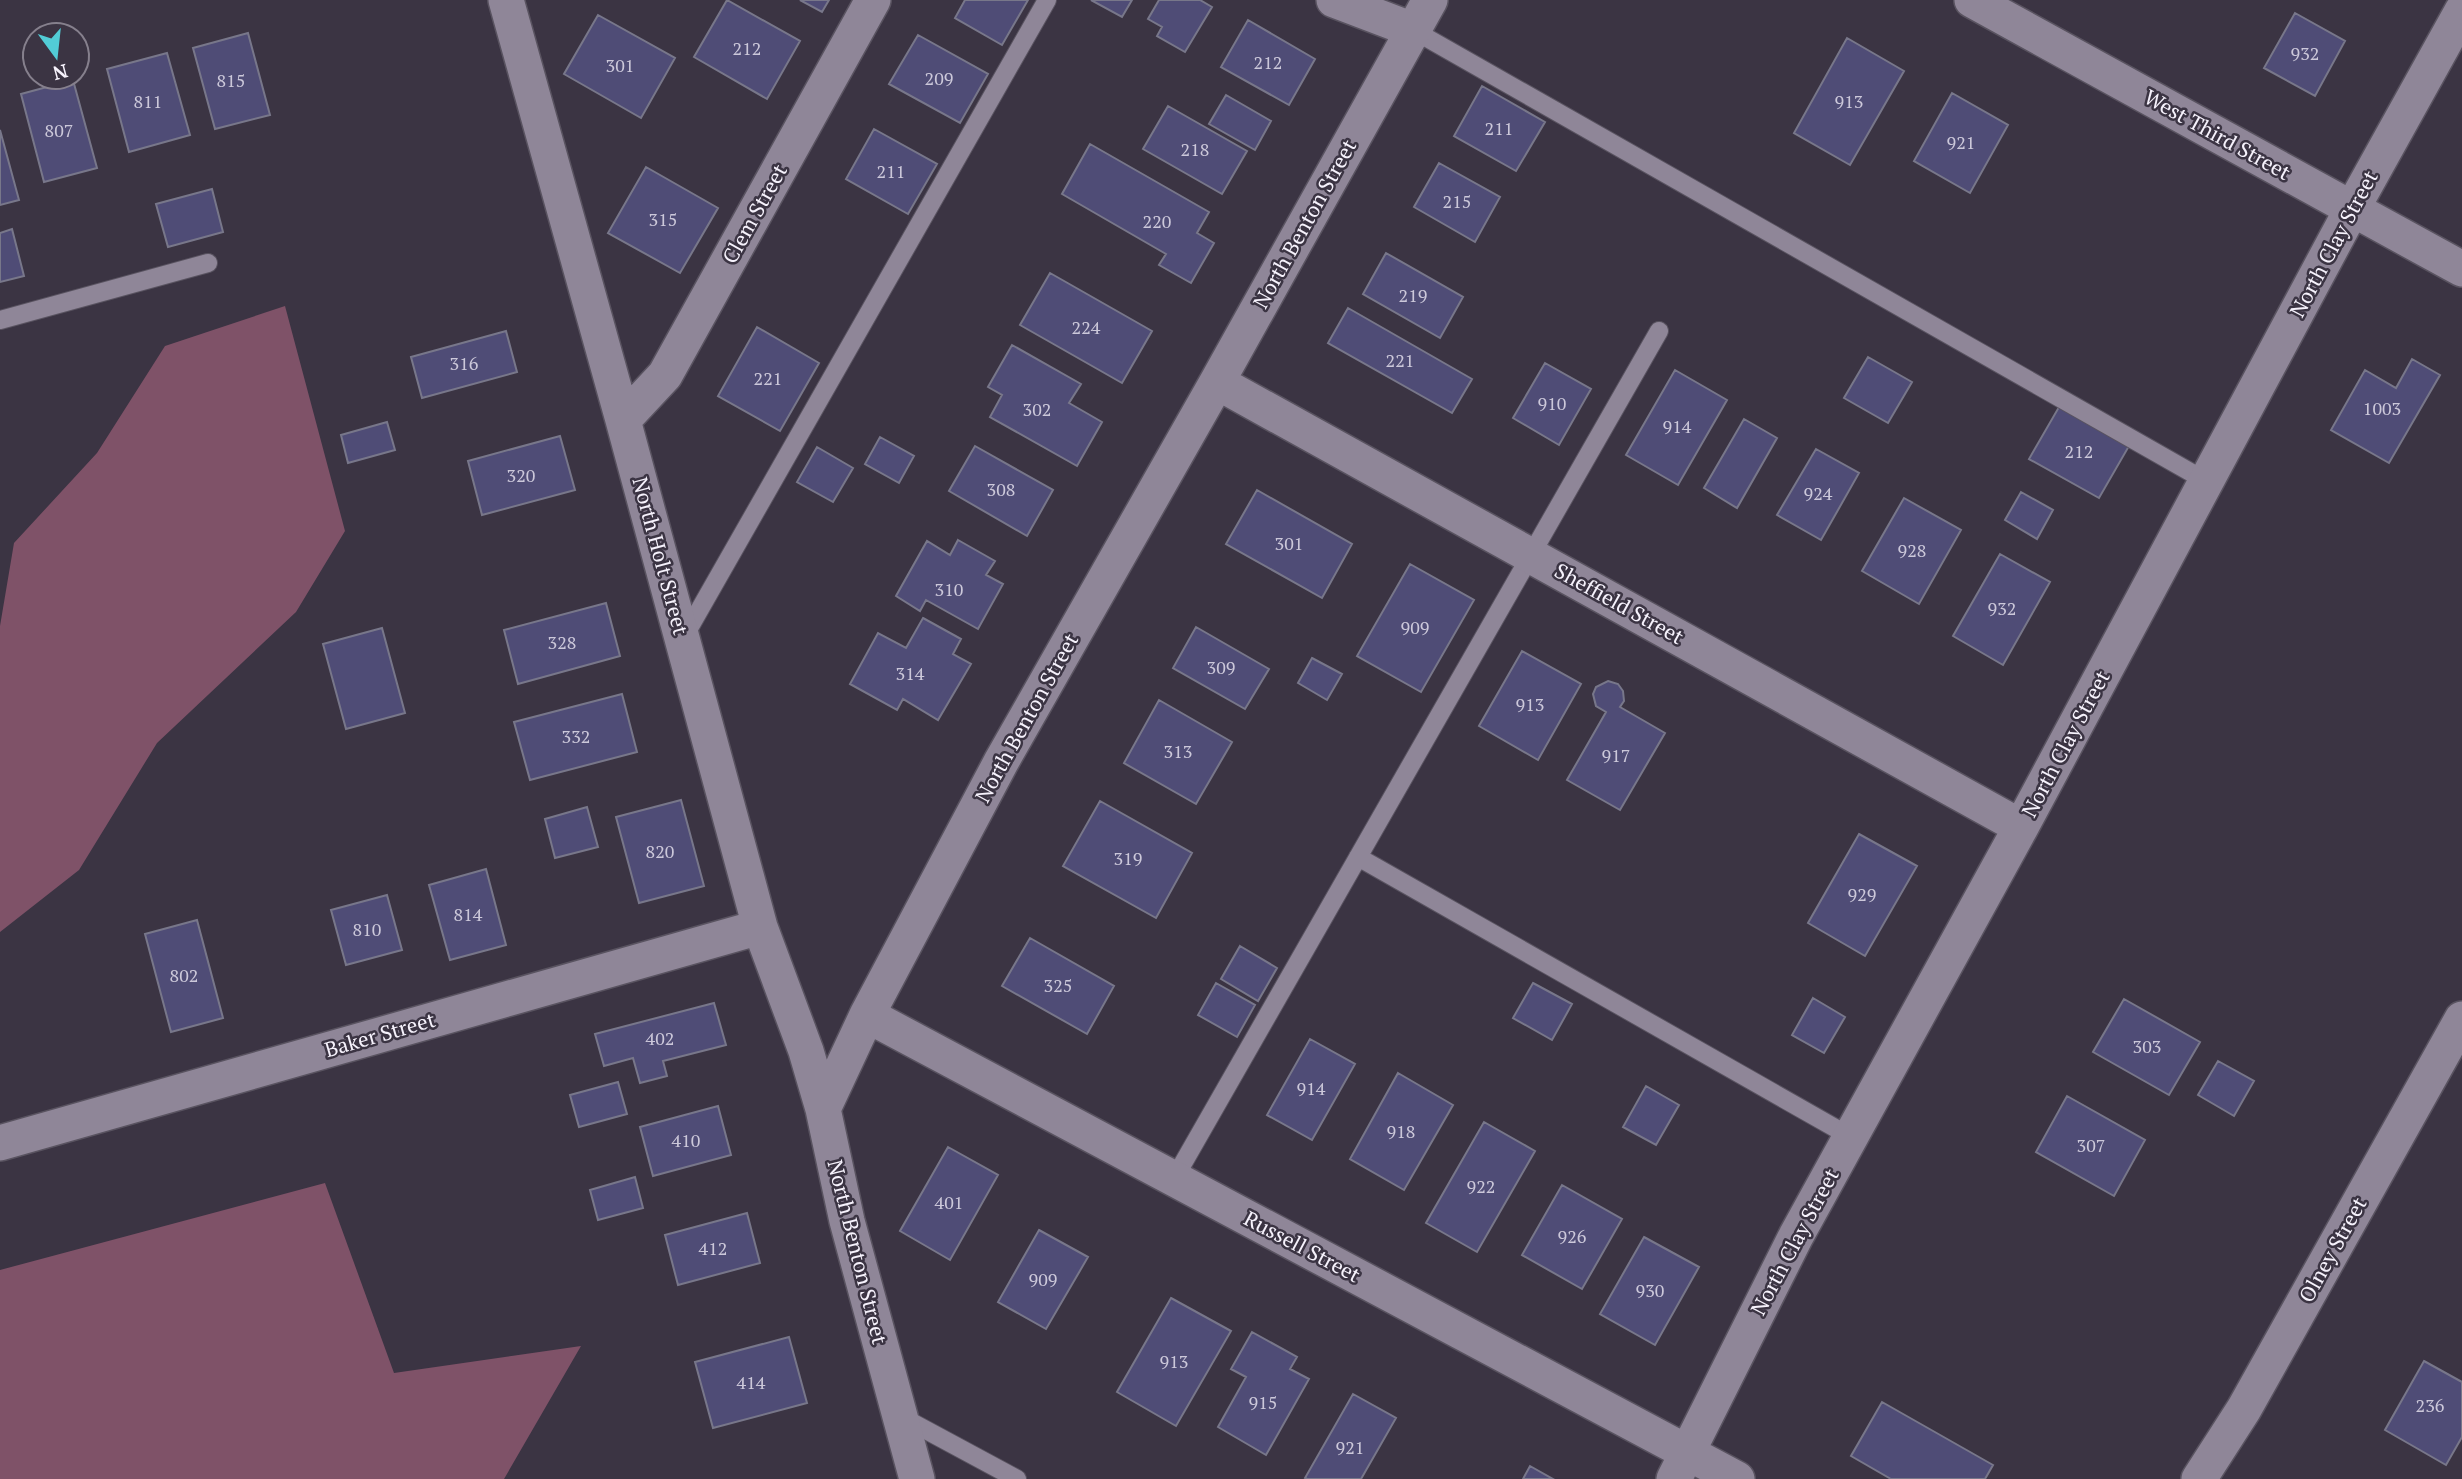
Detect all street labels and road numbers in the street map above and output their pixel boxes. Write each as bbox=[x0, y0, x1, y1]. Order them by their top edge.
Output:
street label: West Third Street bbox=[2139, 82, 2296, 186]
street label: North Benton Street bbox=[1246, 134, 1362, 313]
street label: Clem Street bbox=[715, 159, 793, 268]
street label: North Clay Street bbox=[2283, 165, 2384, 322]
street label: North Holt Street bbox=[626, 474, 696, 638]
street label: Sheffield Street bbox=[1550, 556, 1689, 650]
street label: North Benton Street bbox=[968, 628, 1084, 807]
street label: North Clay Street bbox=[2015, 665, 2116, 822]
street label: Baker Street bbox=[321, 1005, 439, 1063]
street label: North Benton Street bbox=[821, 1157, 894, 1347]
street label: North Clay Street bbox=[1744, 1163, 1845, 1320]
street label: Olney Street bbox=[2292, 1192, 2373, 1307]
street label: Russell Street bbox=[1239, 1204, 1366, 1289]

